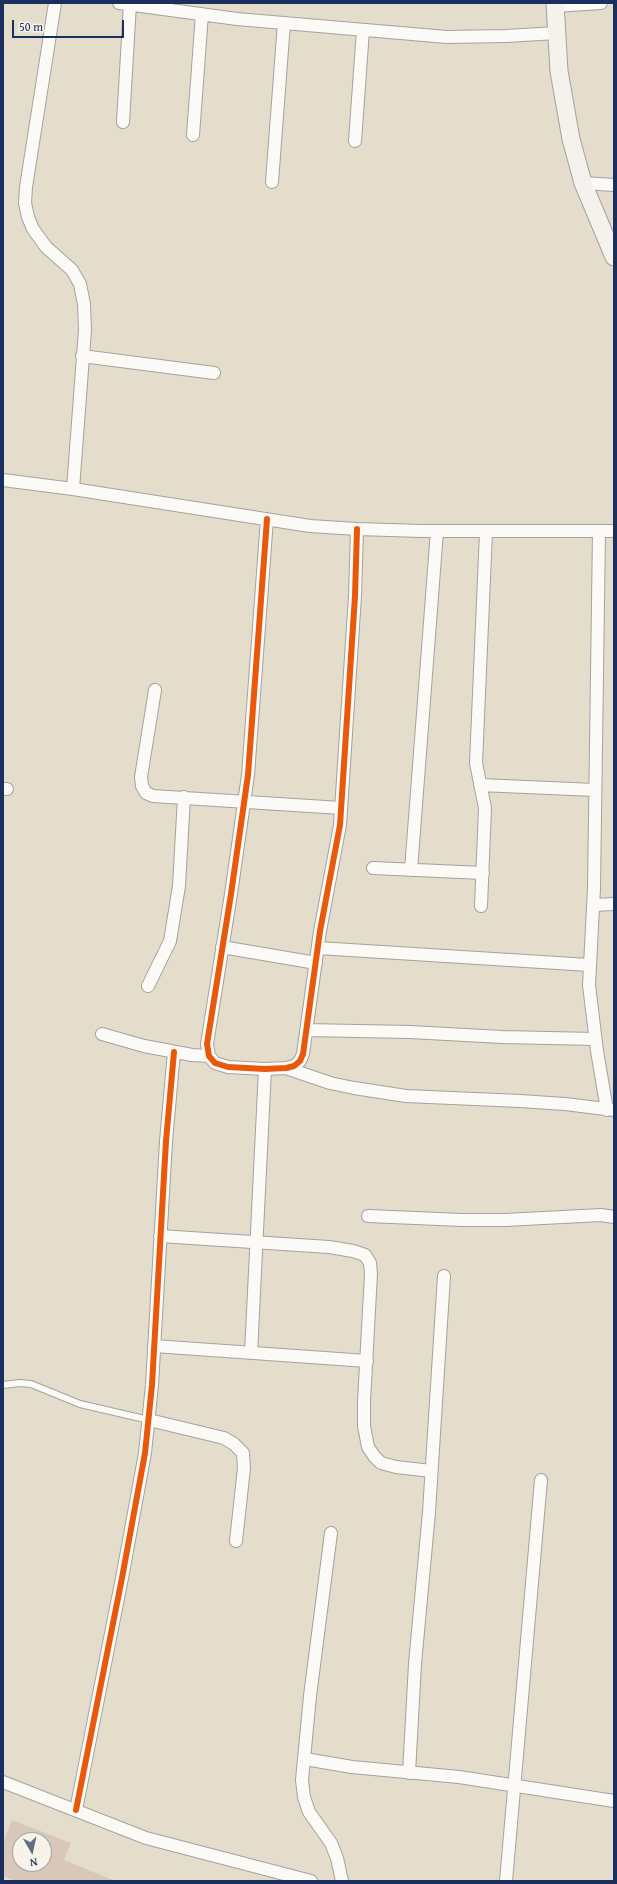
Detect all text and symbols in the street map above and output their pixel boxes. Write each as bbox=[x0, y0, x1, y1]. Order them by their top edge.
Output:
scale bar bbox=[14, 12, 126, 38]
text: 50 m bbox=[19, 18, 43, 35]
north arrow bbox=[12, 1832, 52, 1872]
text: N bbox=[29, 1854, 39, 1871]

